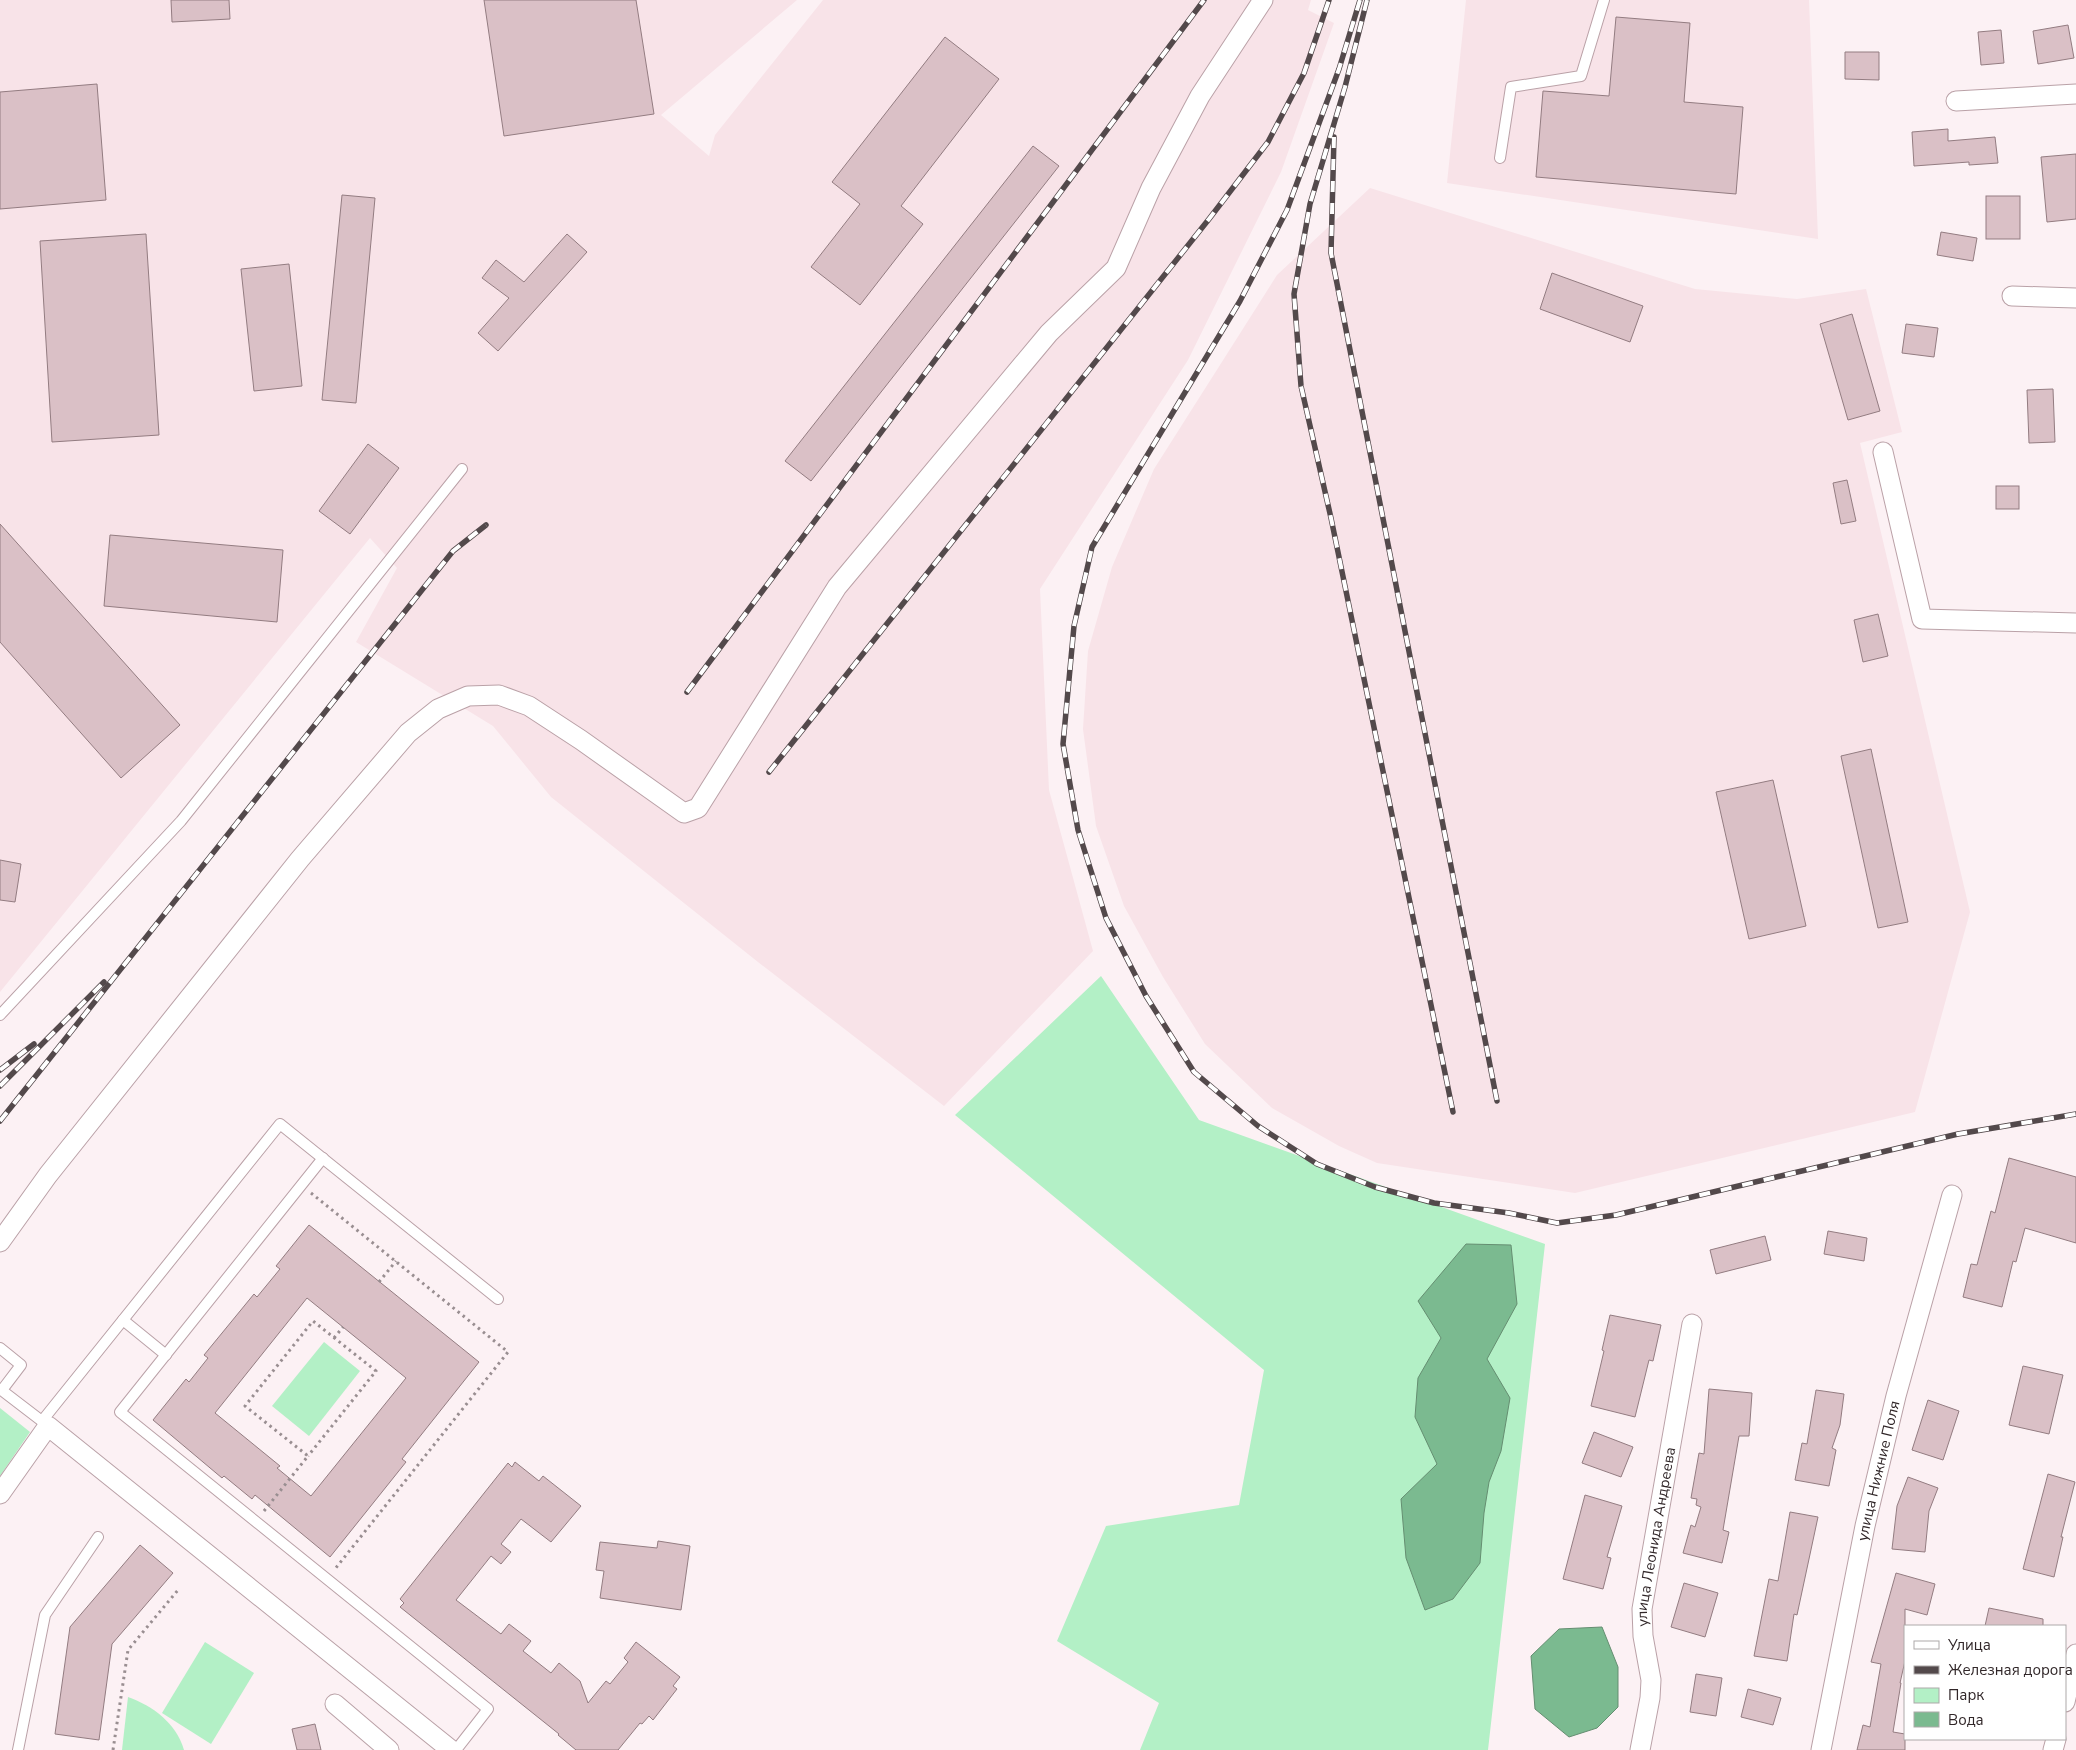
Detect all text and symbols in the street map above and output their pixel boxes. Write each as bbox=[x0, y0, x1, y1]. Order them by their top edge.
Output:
street label: улица Нижние Поля bbox=[1852, 1399, 1905, 1543]
street label: улица Леонида Андреева bbox=[1632, 1445, 1680, 1627]
legend bbox=[1904, 1625, 2066, 1740]
text: Улица bbox=[1947, 1635, 1991, 1655]
text: Железная дорога bbox=[1948, 1660, 2073, 1680]
text: Парк bbox=[1948, 1685, 1984, 1705]
text: Вода bbox=[1948, 1710, 1984, 1730]

